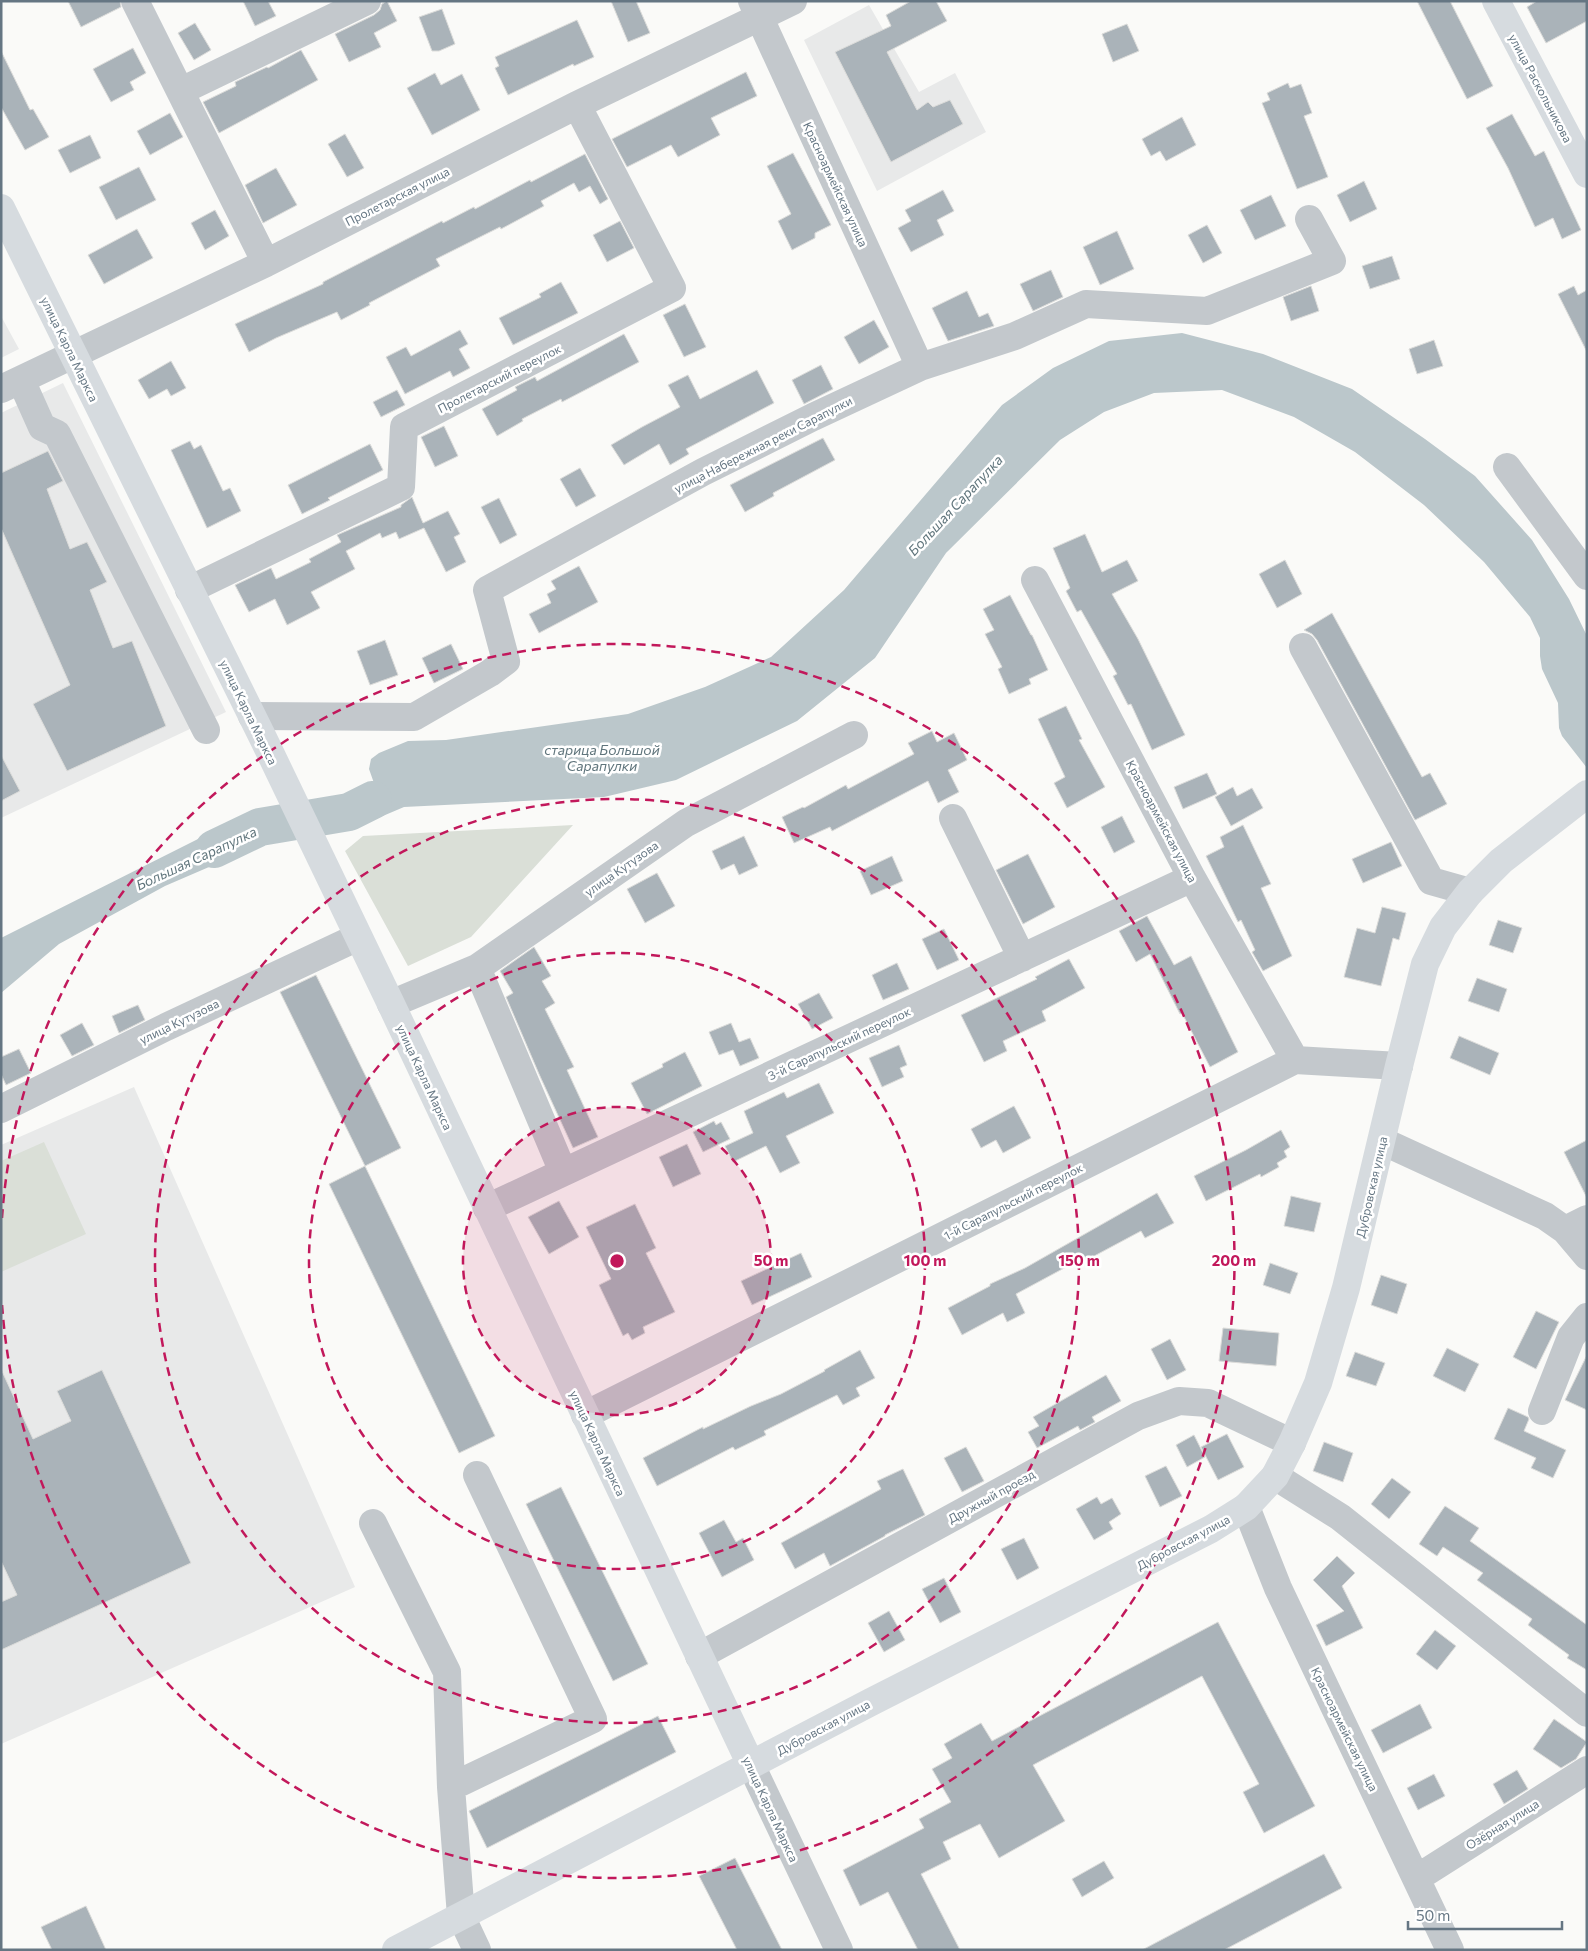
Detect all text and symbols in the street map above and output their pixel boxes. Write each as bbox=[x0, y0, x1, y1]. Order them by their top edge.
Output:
street label: улица Раскольникова bbox=[1506, 31, 1576, 145]
street label: Красноармейская улица bbox=[801, 119, 871, 249]
street label: Пролетарская улица bbox=[342, 164, 452, 228]
street label: улица Карла Маркса bbox=[39, 294, 101, 404]
street label: Пролетарский переулок bbox=[435, 341, 563, 415]
street label: улица Набережная реки Сарапулки bbox=[672, 393, 854, 495]
water label: Большая Сарапулка bbox=[904, 451, 1006, 559]
street label: улица Карла Маркса bbox=[218, 657, 280, 767]
water label: старица Большой Сарапулки bbox=[544, 741, 660, 774]
street label: Красноармейская улица bbox=[1124, 758, 1200, 884]
water label: Большая Сарапулка bbox=[133, 823, 259, 893]
street label: улица Кутузова bbox=[582, 837, 660, 899]
street label: улица Кутузова bbox=[137, 996, 221, 1046]
street label: 3-й Сарапульский переулок bbox=[766, 1004, 913, 1082]
street label: улица Карла Маркса bbox=[394, 1022, 456, 1132]
street label: Дубровская улица bbox=[1353, 1135, 1389, 1239]
street label: 1-й Сарапульский переулок bbox=[941, 1160, 1085, 1242]
text: 50 m bbox=[754, 1251, 788, 1269]
text: 100 m bbox=[904, 1251, 946, 1269]
text: 150 m bbox=[1058, 1251, 1100, 1269]
text: 200 m bbox=[1212, 1251, 1256, 1269]
centre of rings bbox=[608, 1252, 626, 1270]
street label: улица Карла Маркса bbox=[567, 1388, 629, 1498]
street label: Дружный проезд bbox=[945, 1466, 1037, 1526]
street label: Дубровская улица bbox=[1134, 1512, 1232, 1572]
street label: Красноармейская улица bbox=[1309, 1665, 1381, 1793]
street label: Дубровская улица bbox=[774, 1697, 872, 1757]
street label: улица Карла Маркса bbox=[740, 1754, 802, 1864]
street label: Озёрная улица bbox=[1463, 1796, 1541, 1852]
scale bar bbox=[1408, 1898, 1562, 1930]
text: 50 m bbox=[1416, 1906, 1450, 1924]

